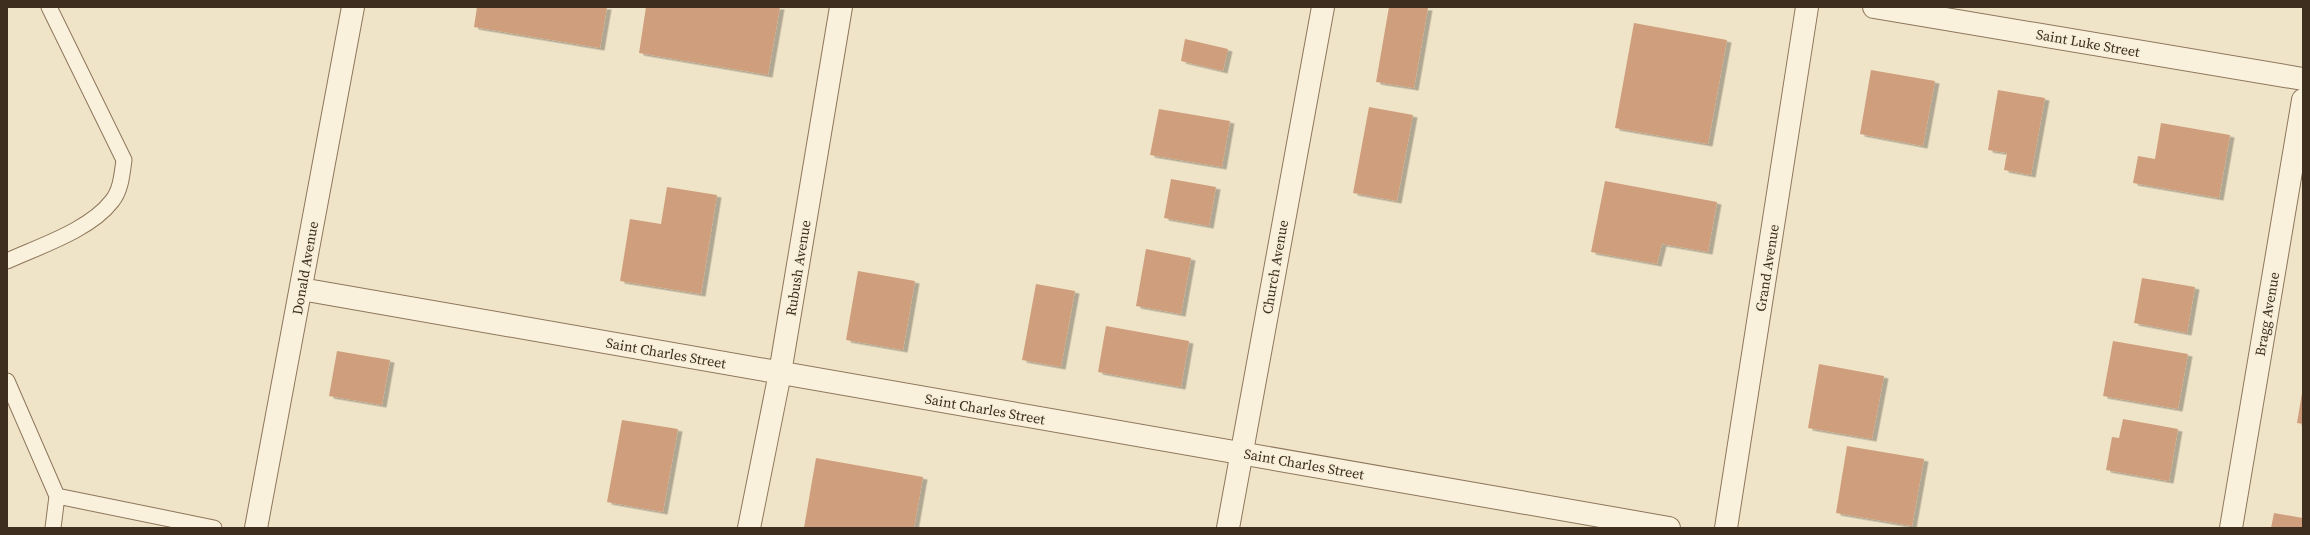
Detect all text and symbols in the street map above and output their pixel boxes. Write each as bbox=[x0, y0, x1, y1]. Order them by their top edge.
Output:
street label: Saint Luke Street bbox=[2035, 24, 2142, 62]
street label: Church Avenue bbox=[1257, 218, 1293, 316]
street label: Rubush Avenue bbox=[781, 219, 815, 317]
street label: Donald Avenue bbox=[287, 220, 323, 316]
street label: Grand Avenue bbox=[1750, 223, 1784, 313]
street label: Bragg Avenue bbox=[2250, 270, 2284, 358]
street label: Saint Charles Street bbox=[604, 333, 728, 373]
street label: Saint Charles Street bbox=[923, 389, 1047, 429]
street label: Saint Charles Street bbox=[1242, 444, 1366, 484]

